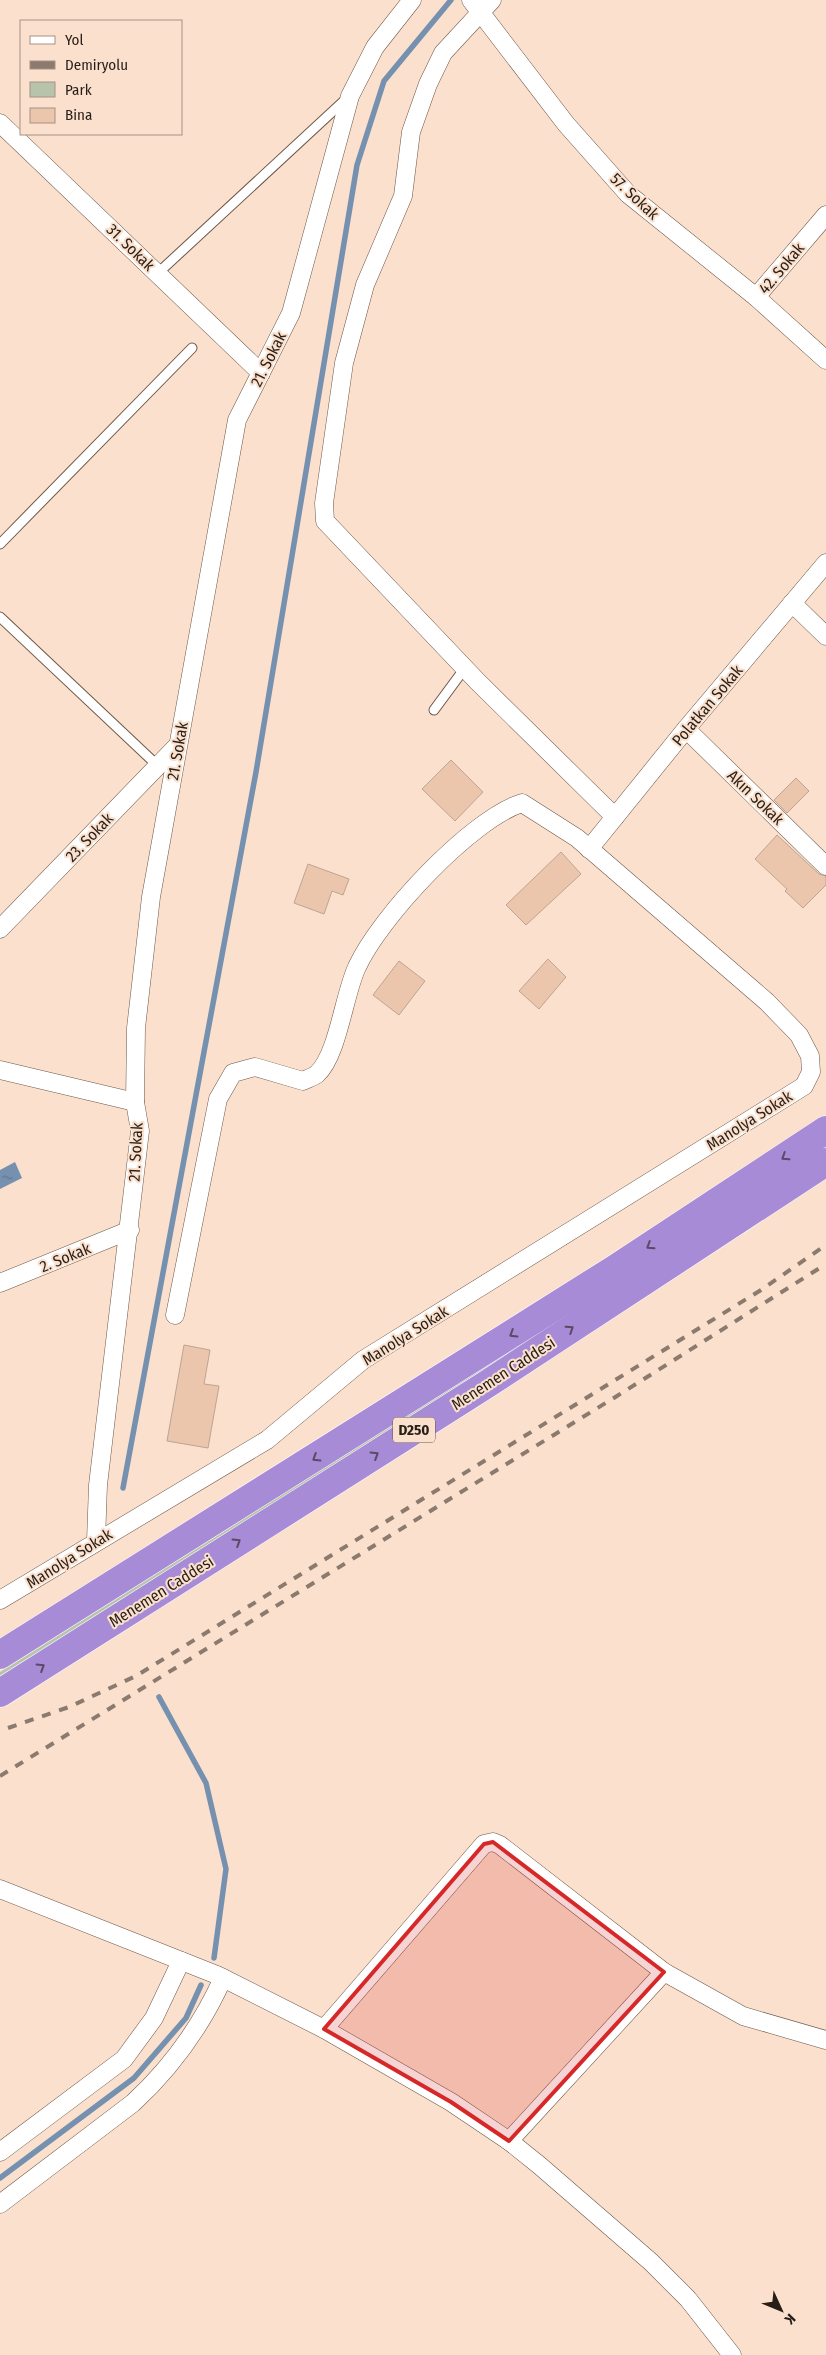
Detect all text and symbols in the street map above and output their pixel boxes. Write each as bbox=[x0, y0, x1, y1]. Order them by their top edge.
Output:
legend bbox=[20, 20, 182, 135]
text: Yol bbox=[65, 31, 83, 49]
text: Demiryolu bbox=[65, 56, 128, 74]
text: Park bbox=[65, 81, 92, 99]
text: Bina bbox=[65, 106, 92, 124]
street label: 57. Sokak bbox=[606, 169, 663, 224]
street label: 31. Sokak bbox=[103, 220, 159, 275]
street label: 42. Sokak bbox=[755, 239, 808, 298]
street label: 21. Sokak bbox=[247, 328, 291, 390]
street label: Polatkan Sokak bbox=[668, 661, 747, 750]
street label: 21. Sokak bbox=[163, 720, 192, 782]
street label: Akın Sokak bbox=[724, 766, 788, 829]
street label: 23. Sokak bbox=[62, 809, 117, 866]
street label: Manolya Sokak bbox=[703, 1086, 796, 1154]
street label: 21. Sokak bbox=[124, 1122, 147, 1182]
one-way arrow bbox=[782, 1150, 791, 1160]
street label: 2. Sokak bbox=[37, 1239, 94, 1276]
one-way arrow bbox=[646, 1240, 655, 1249]
street label: Manolya Sokak bbox=[359, 1301, 452, 1369]
one-way arrow bbox=[564, 1326, 574, 1335]
one-way arrow bbox=[509, 1328, 519, 1337]
street label: Menemen Caddesi bbox=[448, 1333, 559, 1414]
road number: D250 bbox=[393, 1418, 435, 1442]
one-way arrow bbox=[312, 1451, 321, 1461]
one-way arrow bbox=[369, 1452, 378, 1461]
street label: Manolya Sokak bbox=[23, 1524, 116, 1592]
one-way arrow bbox=[232, 1539, 241, 1548]
street label: Menemen Caddesi bbox=[105, 1552, 217, 1631]
one-way arrow bbox=[36, 1664, 45, 1673]
north arrow bbox=[756, 2285, 806, 2335]
text: K bbox=[780, 2310, 799, 2328]

